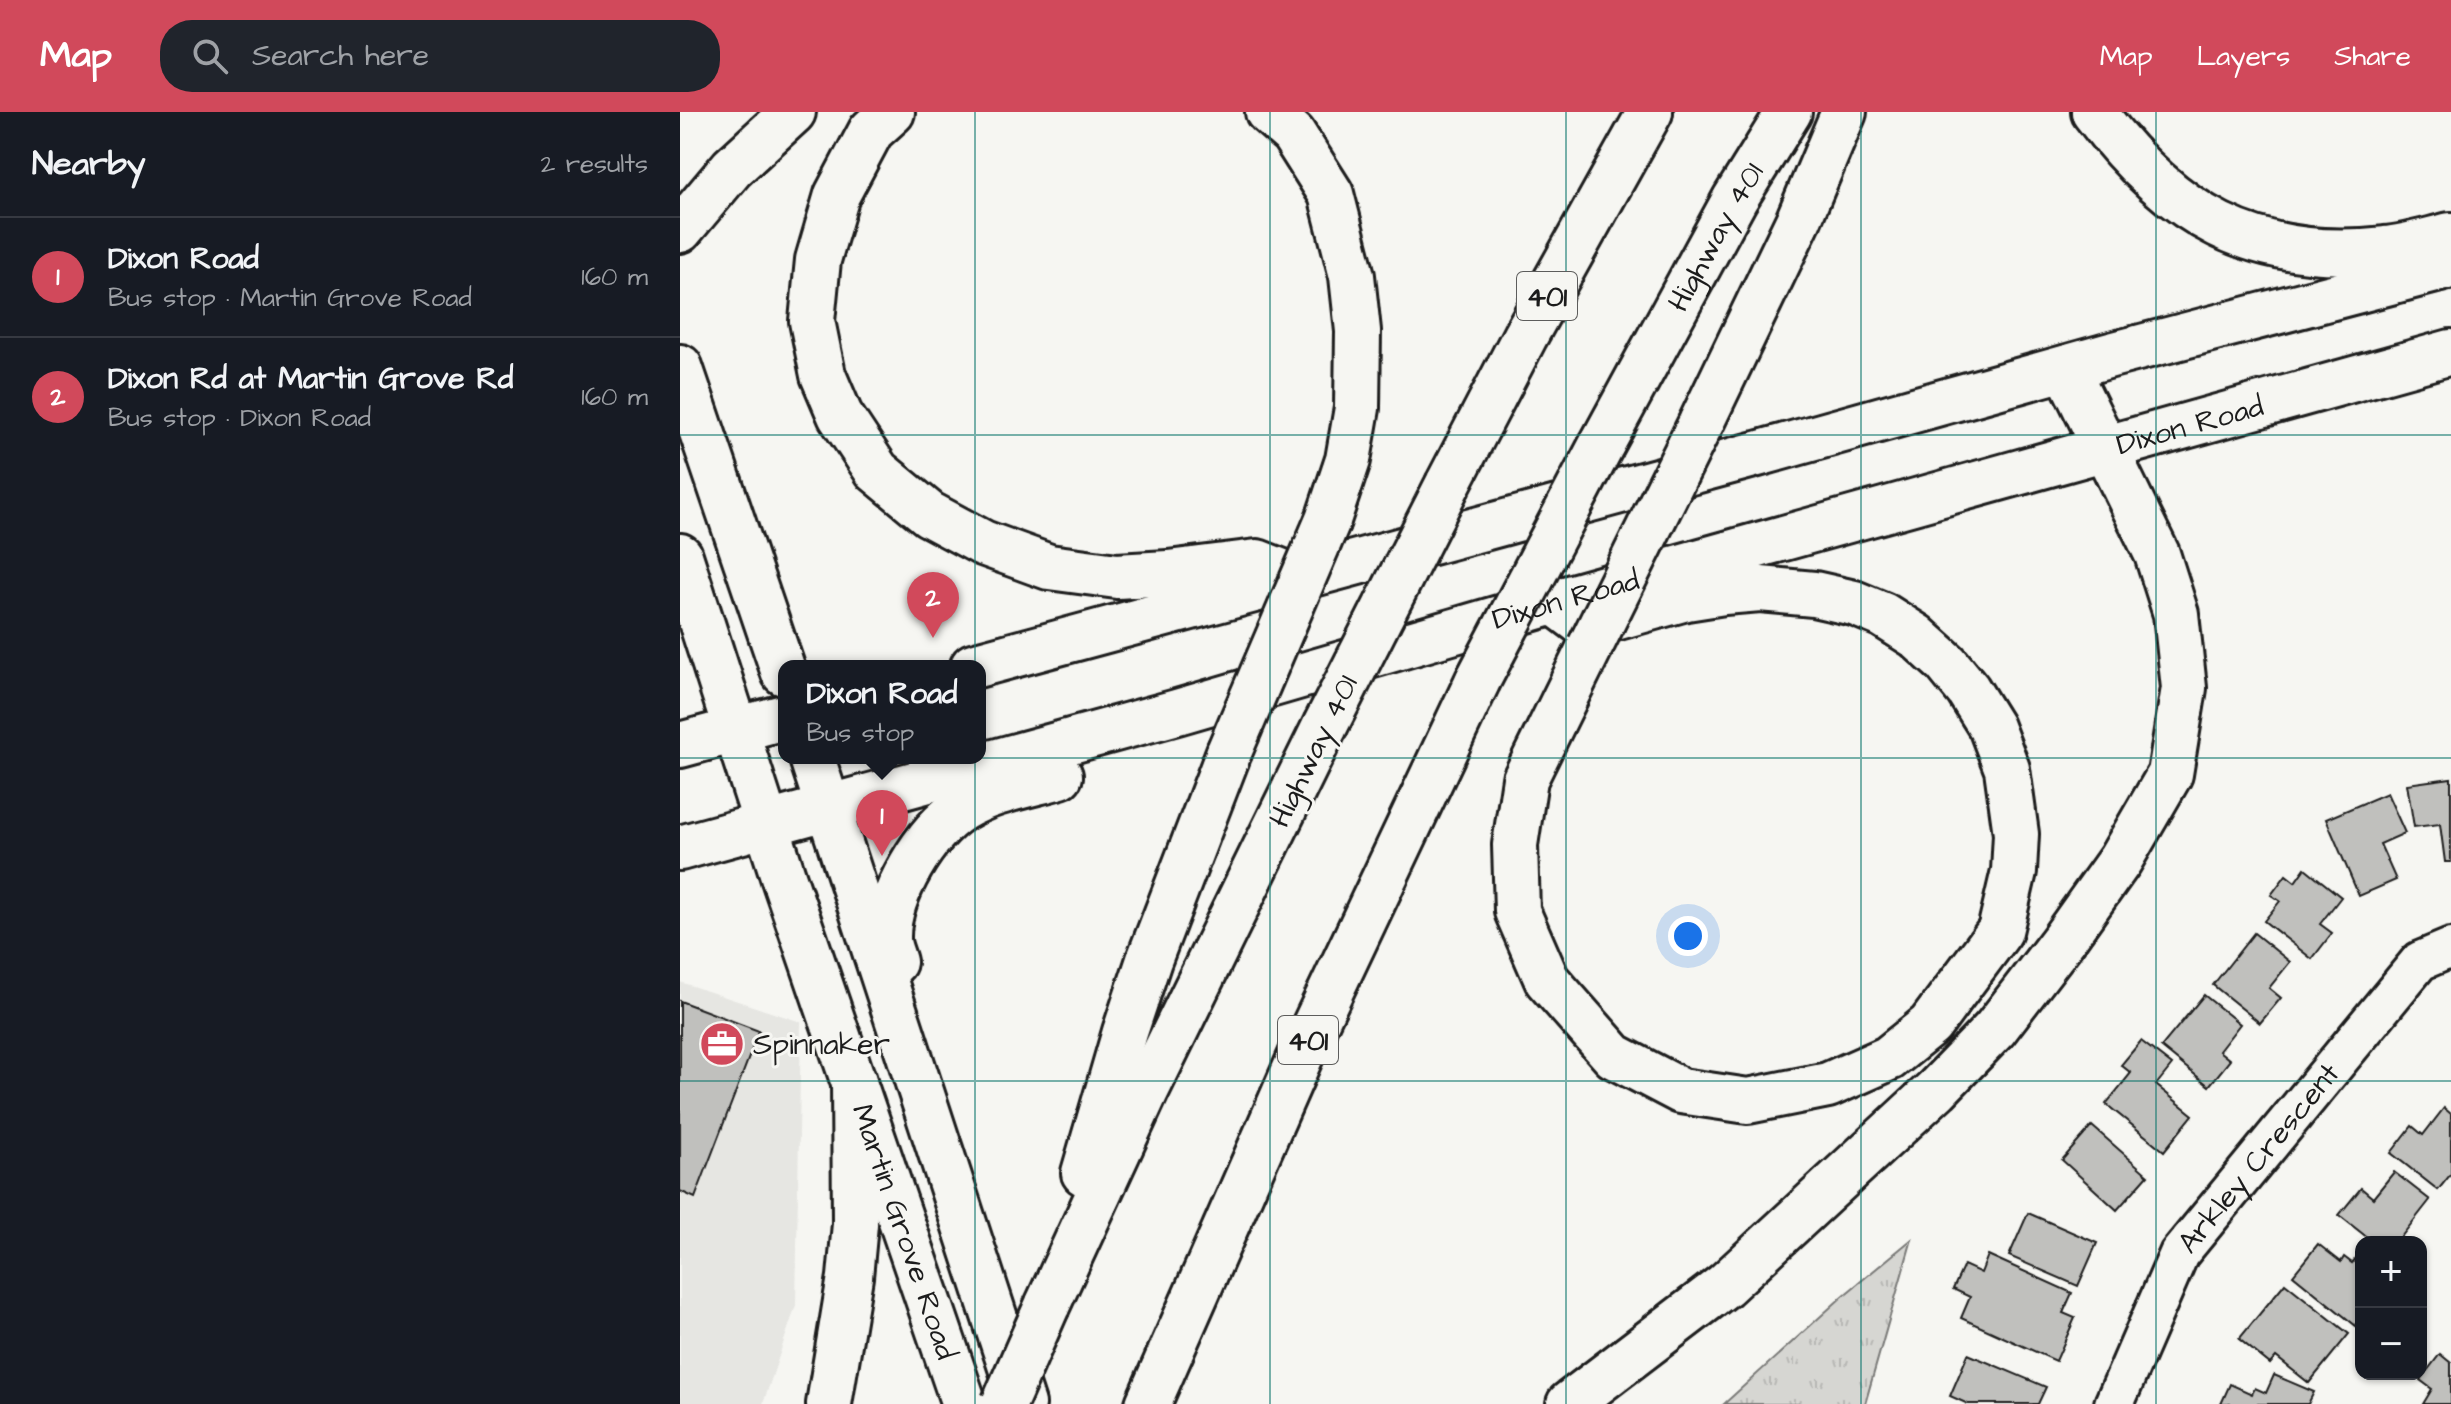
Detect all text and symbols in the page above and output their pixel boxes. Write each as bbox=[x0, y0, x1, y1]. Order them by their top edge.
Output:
search box bbox=[160, 20, 720, 92]
text: Map bbox=[40, 30, 112, 82]
icon: search bbox=[188, 34, 232, 78]
text: Search here bbox=[252, 35, 429, 77]
text: Map bbox=[2100, 37, 2153, 76]
text: Layers bbox=[2197, 37, 2290, 76]
text: Share bbox=[2334, 37, 2411, 76]
text: Nearby bbox=[32, 140, 146, 188]
text: 2 results bbox=[540, 146, 648, 182]
street label: Highway 401 bbox=[1658, 155, 1775, 319]
text: Dixon Road bbox=[108, 238, 259, 280]
text: 1 bbox=[56, 259, 60, 295]
text: 160 m bbox=[581, 259, 648, 295]
road number: 401 bbox=[1517, 272, 1577, 320]
text: Bus stop · Martin Grove Road bbox=[108, 280, 472, 316]
text: Dixon Rd at Martin Grove Rd bbox=[108, 358, 513, 400]
text: 2 bbox=[51, 379, 65, 415]
text: 160 m bbox=[581, 379, 648, 415]
street label: Dixon Road bbox=[2112, 385, 2268, 466]
text: Bus stop · Dixon Road bbox=[108, 400, 371, 436]
street label: Dixon Road bbox=[1487, 559, 1644, 641]
pin: 2 bbox=[907, 572, 959, 638]
popup bbox=[778, 660, 986, 764]
street label: Highway 401 bbox=[1259, 668, 1370, 835]
text: Dixon Road bbox=[807, 673, 957, 715]
text: Bus stop bbox=[807, 715, 914, 751]
pin: 1 bbox=[856, 790, 908, 856]
your location bbox=[1668, 916, 1708, 956]
road number: 401 bbox=[1278, 1016, 1338, 1064]
office icon: Spinnaker bbox=[698, 1020, 746, 1068]
place label: Spinnaker bbox=[753, 1024, 890, 1066]
street label: Arkley Crescent bbox=[2168, 1054, 2350, 1263]
street label: Martin Grove Road bbox=[841, 1099, 967, 1365]
map controls bbox=[2355, 1236, 2427, 1380]
button: + bbox=[2355, 1236, 2427, 1308]
button: − bbox=[2355, 1308, 2427, 1380]

